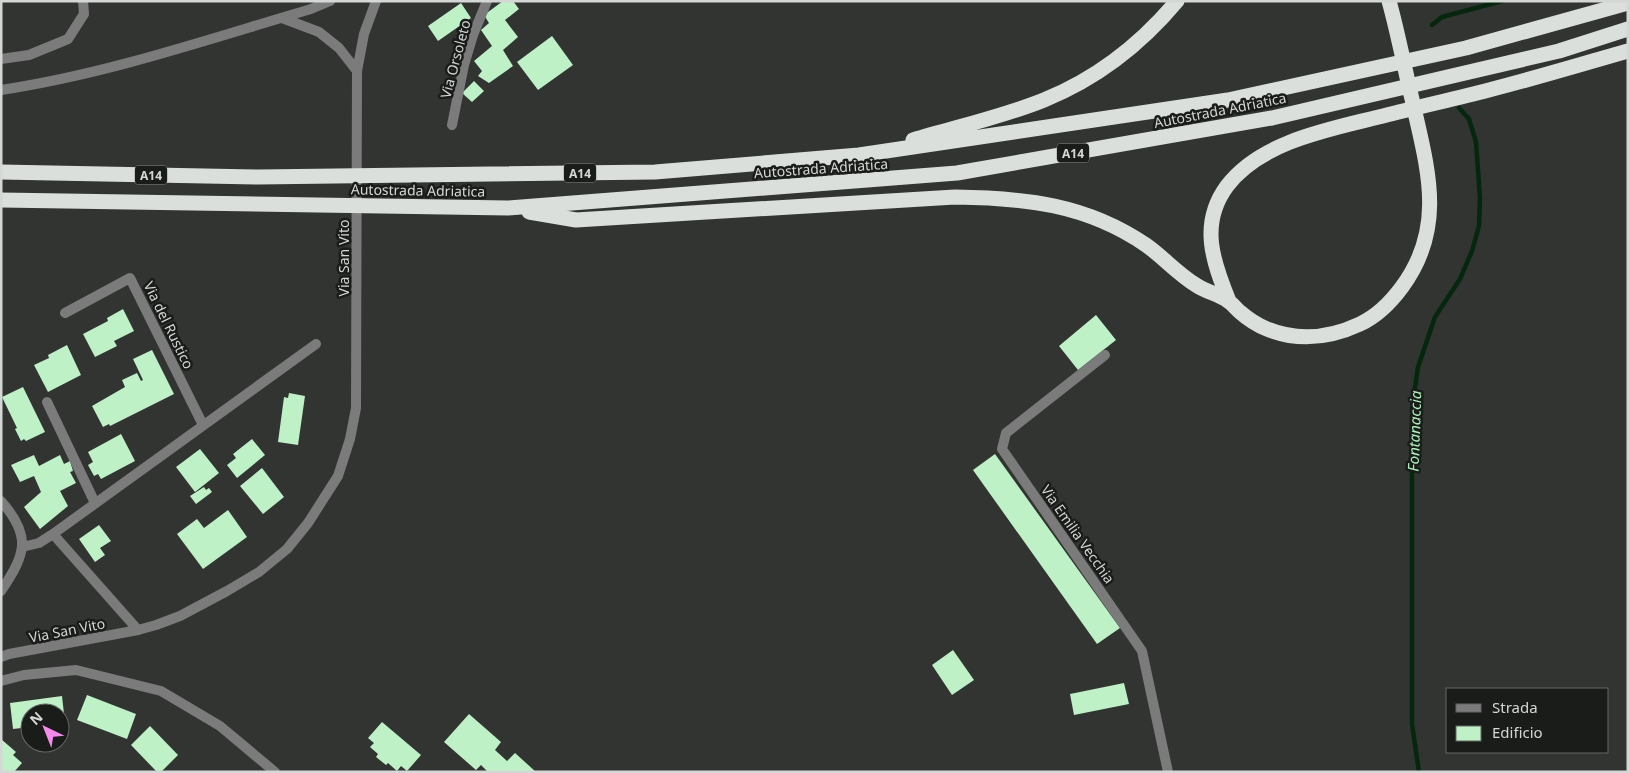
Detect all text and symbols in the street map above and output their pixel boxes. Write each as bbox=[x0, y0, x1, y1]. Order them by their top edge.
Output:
street label: Via Orsoleto bbox=[435, 18, 475, 100]
street label: Autostrada Adriatica bbox=[1152, 88, 1288, 132]
road number: A14 bbox=[1057, 144, 1089, 162]
street label: Autostrada Adriatica bbox=[753, 154, 889, 182]
road number: A14 bbox=[564, 164, 596, 182]
road number: A14 bbox=[135, 166, 167, 184]
street label: Autostrada Adriatica bbox=[351, 179, 485, 201]
street label: Via San Vito bbox=[334, 220, 353, 296]
street label: Via del Rustico bbox=[140, 278, 198, 372]
water label: Fontanaccia bbox=[1403, 390, 1425, 472]
street label: Via Emilia Vecchia bbox=[1037, 481, 1119, 587]
street label: Via San Vito bbox=[27, 613, 107, 647]
legend bbox=[1446, 688, 1609, 753]
text: Strada bbox=[1492, 697, 1538, 717]
north arrow bbox=[20, 703, 70, 753]
text: N bbox=[25, 707, 46, 729]
text: Edificio bbox=[1492, 722, 1543, 742]

